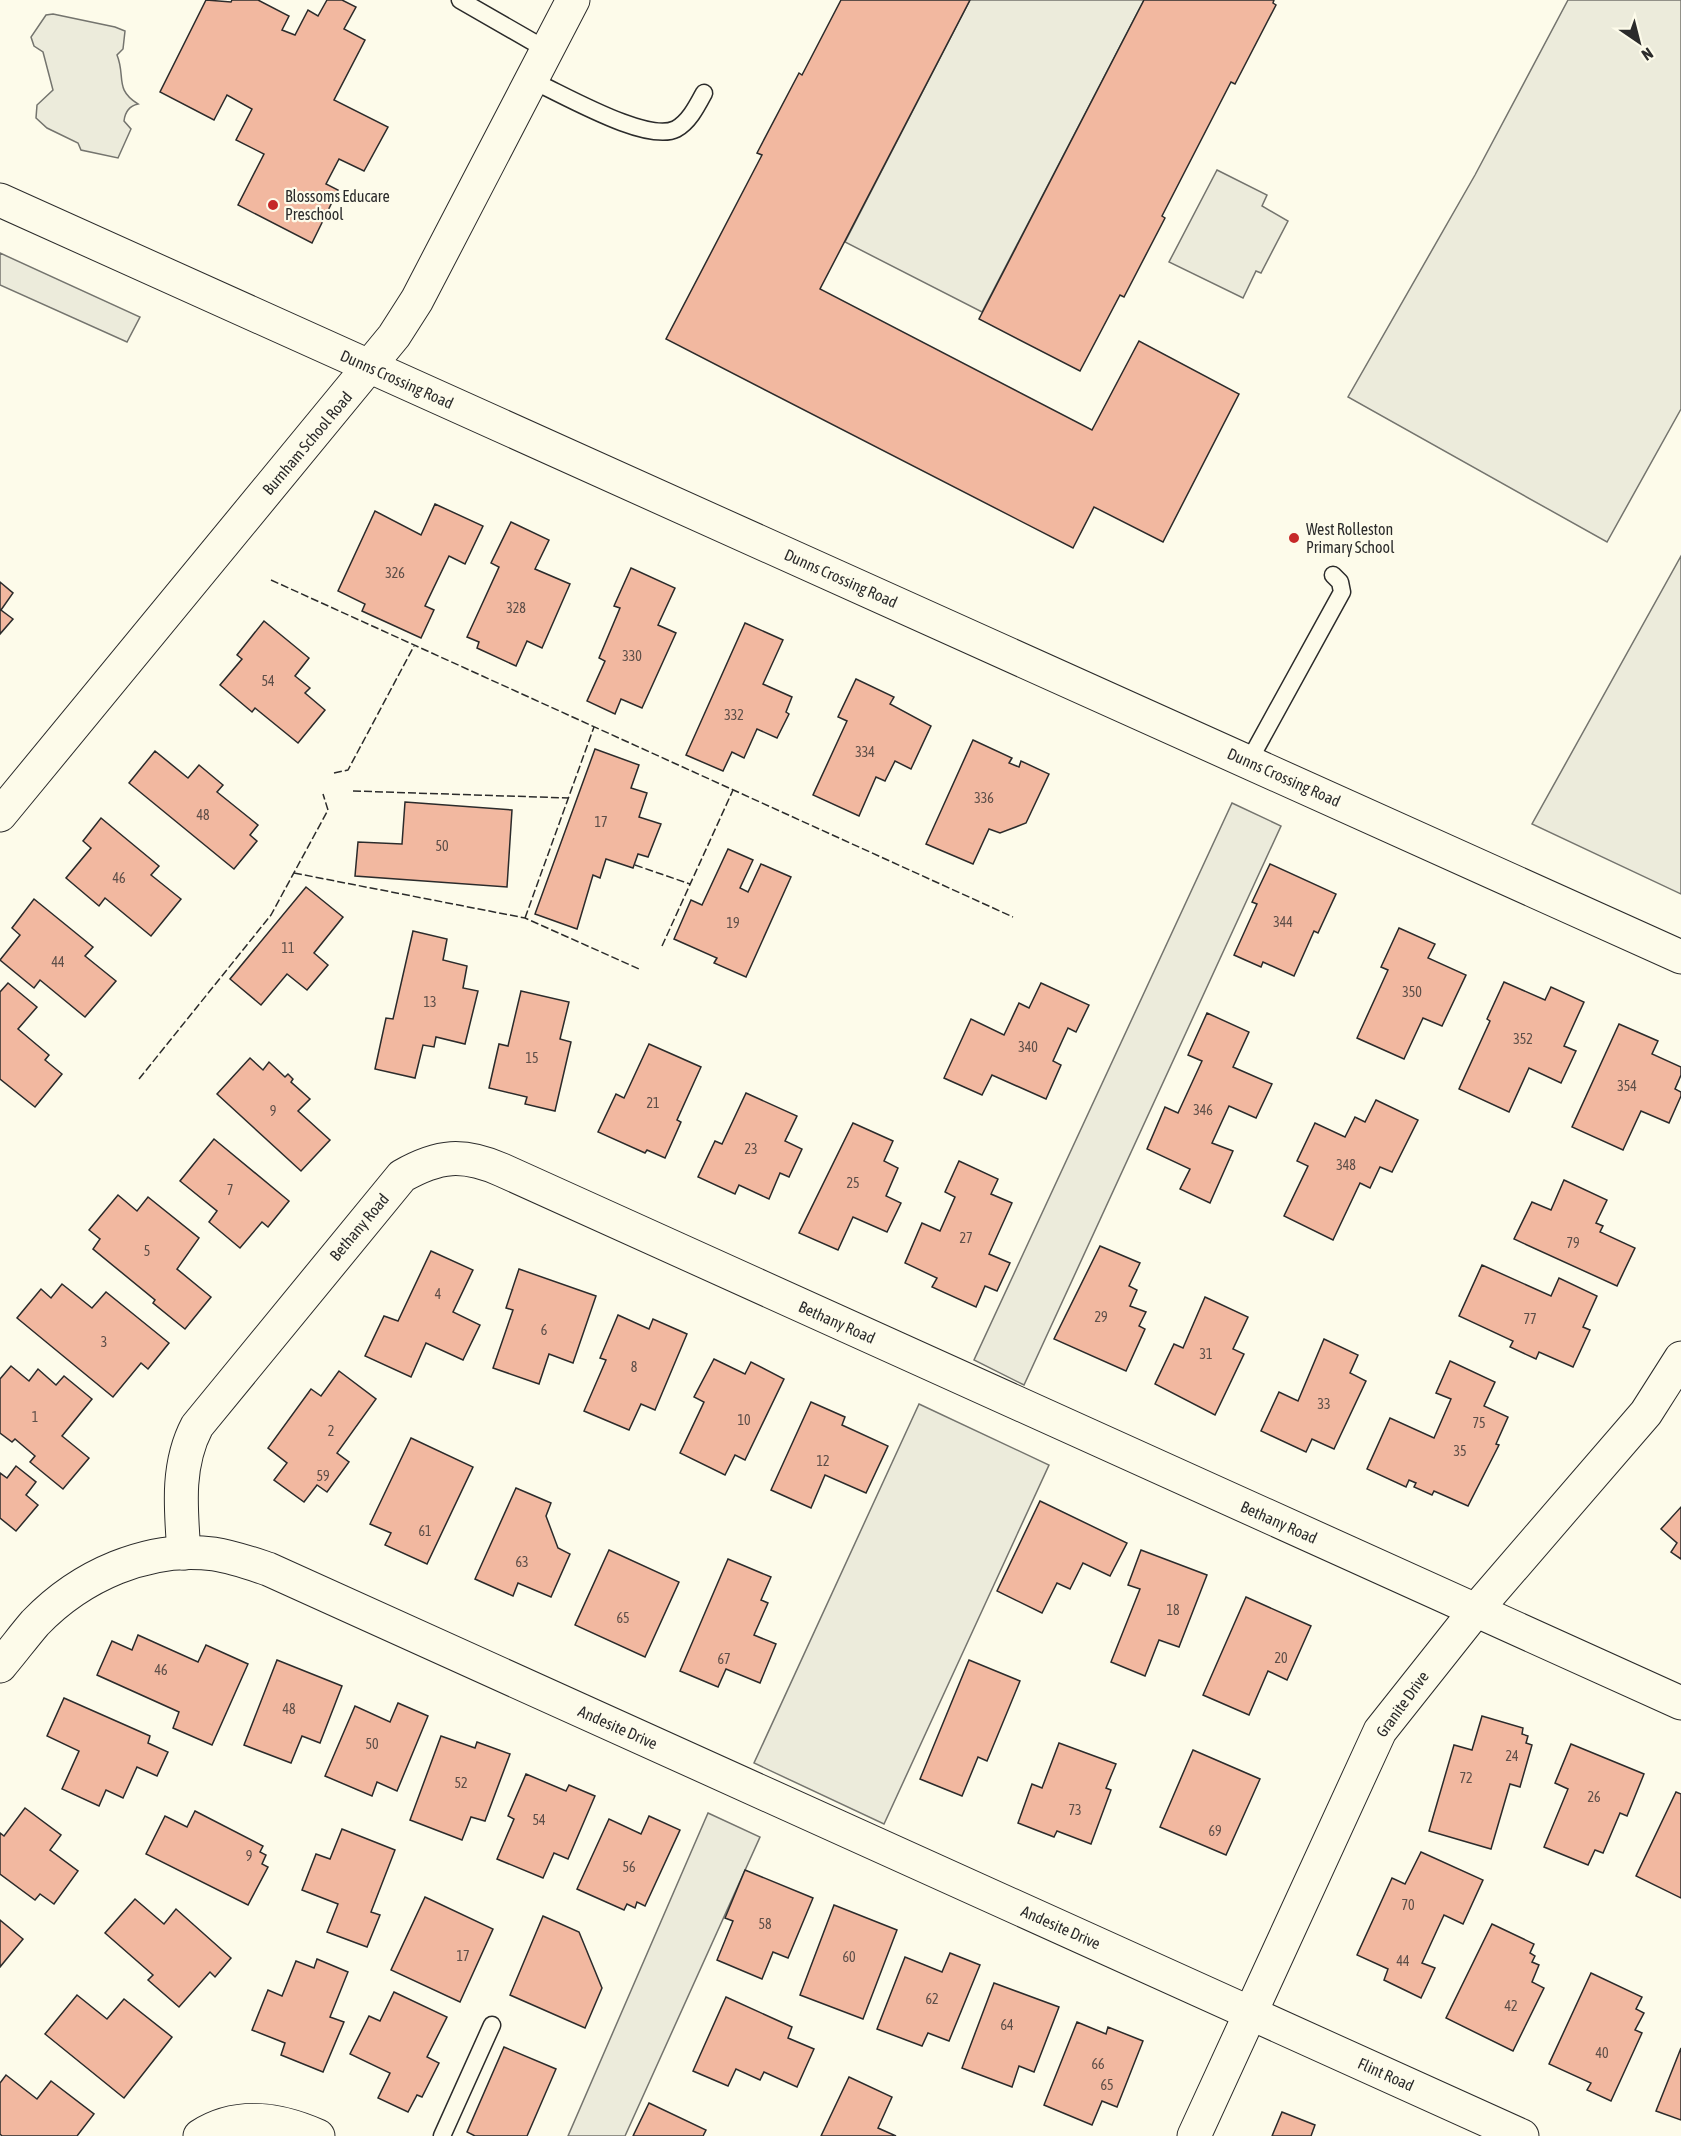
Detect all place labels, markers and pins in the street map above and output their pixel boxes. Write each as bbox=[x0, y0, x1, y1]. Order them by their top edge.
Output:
place label: Blossoms Educare Preschool bbox=[285, 187, 390, 223]
marker: Blossoms Educare Preschool bbox=[266, 198, 280, 212]
place label: West Rolleston Primary School bbox=[1306, 520, 1395, 557]
marker: West Rolleston Primary School bbox=[1287, 531, 1301, 545]

